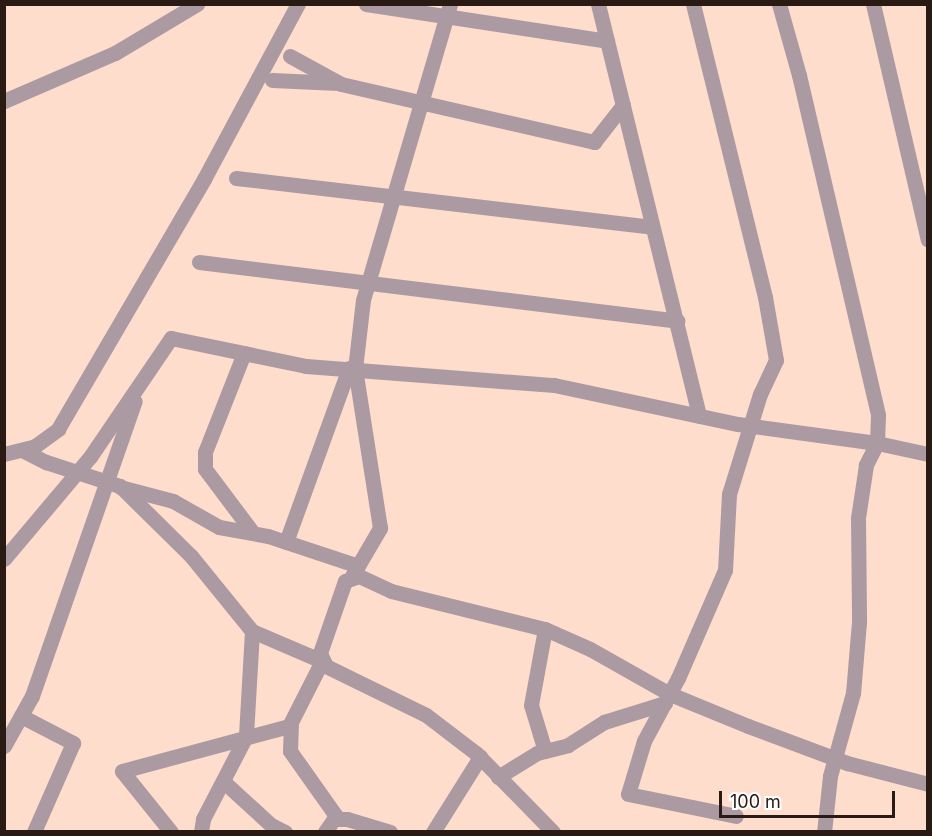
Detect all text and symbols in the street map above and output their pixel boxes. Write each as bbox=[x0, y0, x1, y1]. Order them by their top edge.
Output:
scale bar bbox=[722, 779, 898, 817]
text: 100 m bbox=[730, 791, 781, 812]

